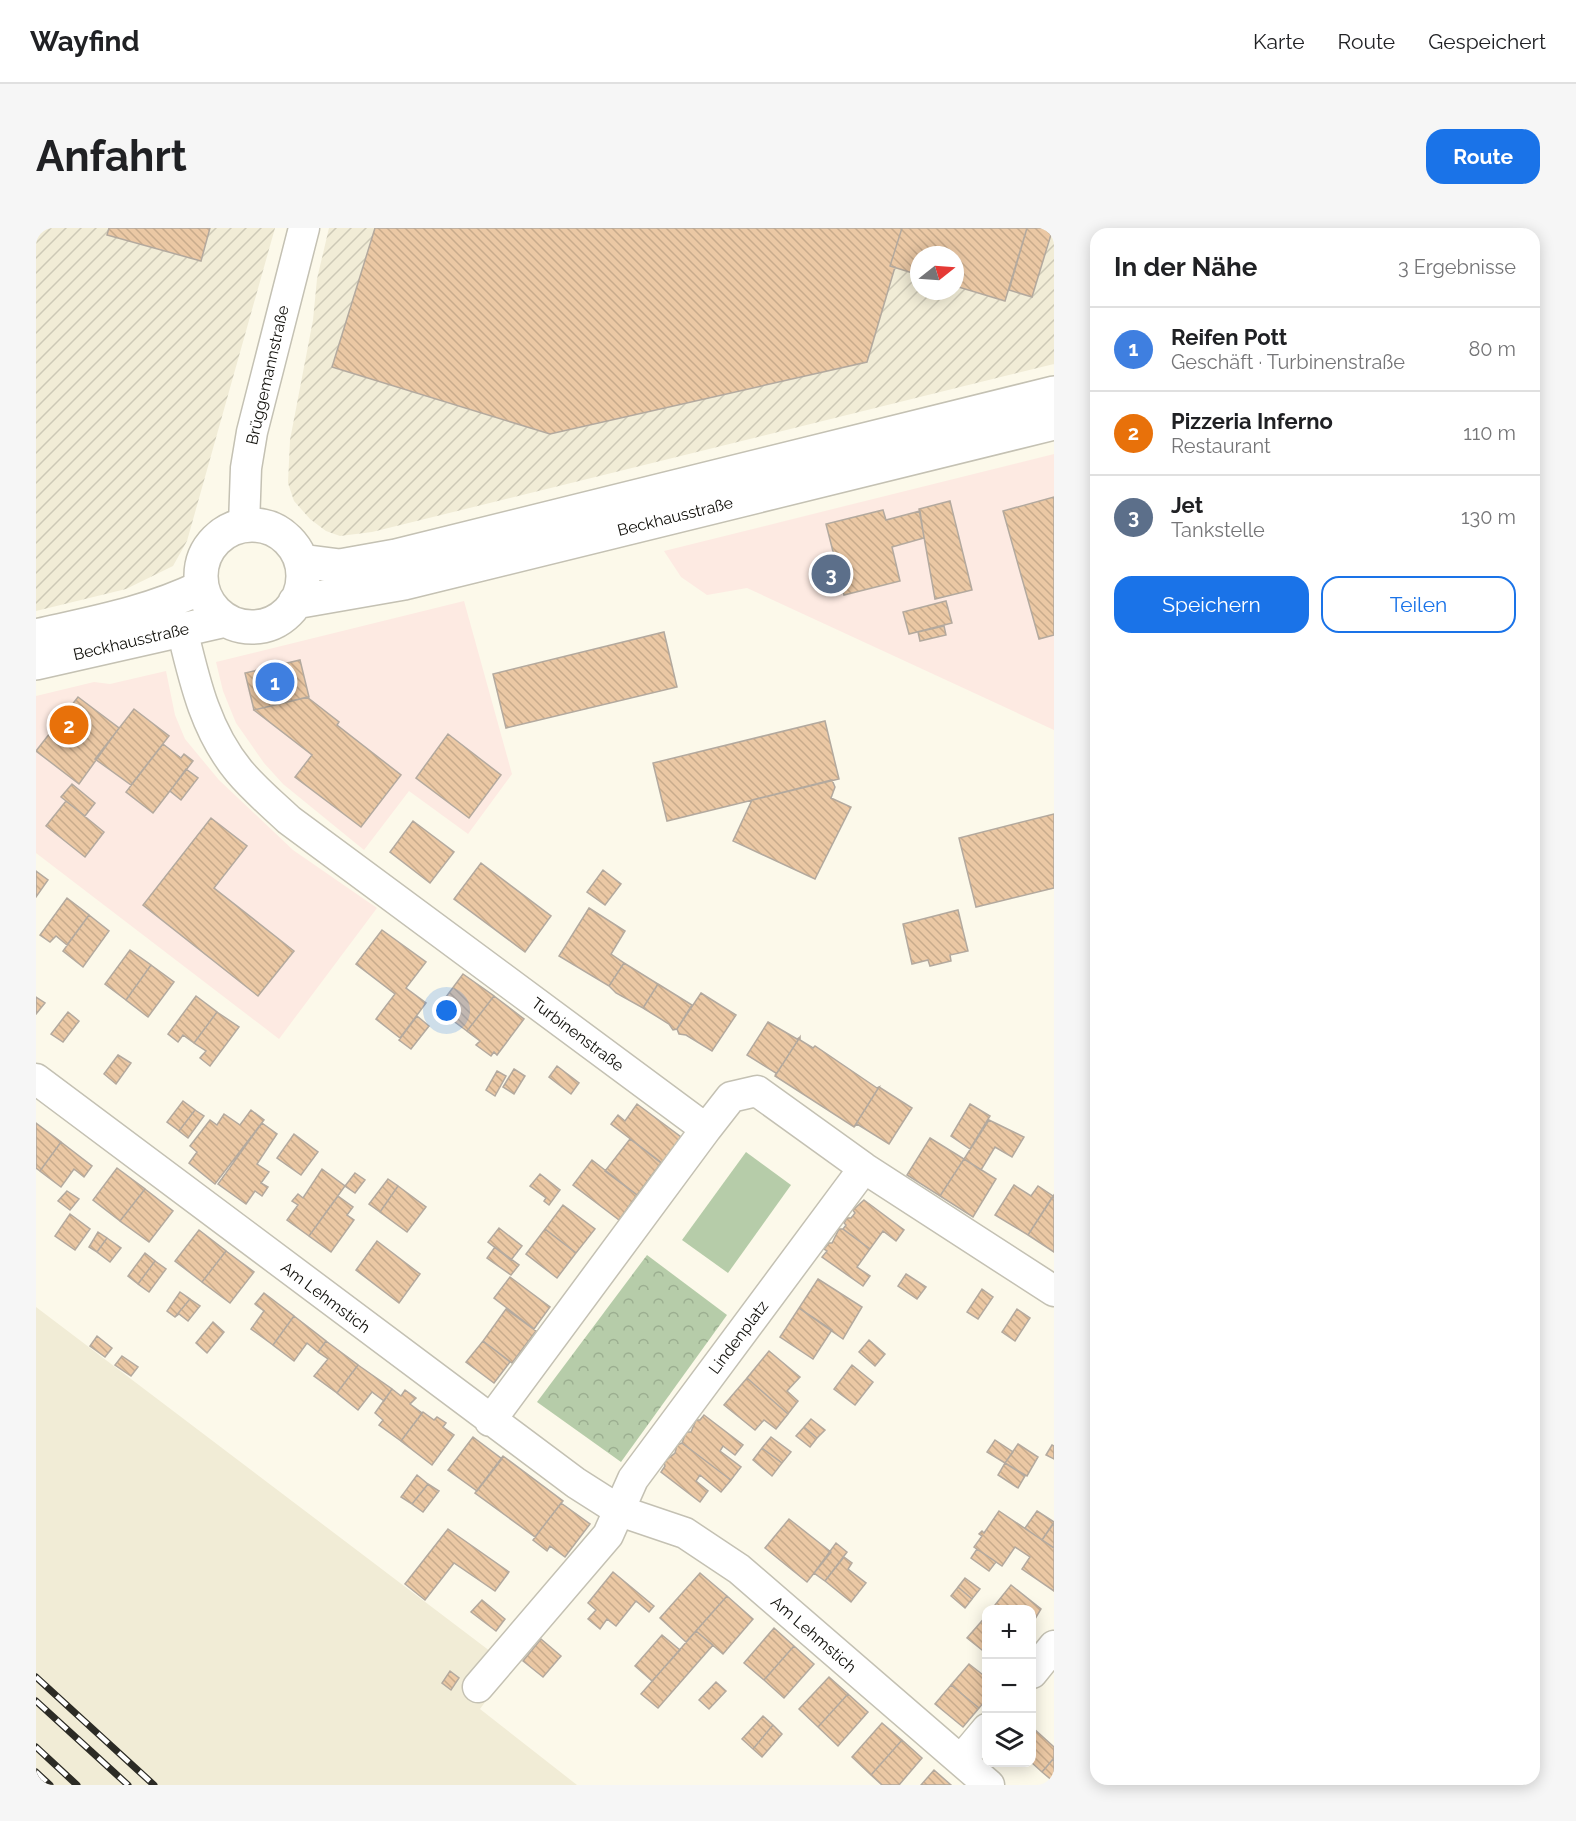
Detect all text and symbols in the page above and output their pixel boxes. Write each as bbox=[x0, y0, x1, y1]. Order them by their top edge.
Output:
text: Wayfind bbox=[30, 25, 140, 58]
text: Karte bbox=[1253, 29, 1305, 54]
text: Route bbox=[1338, 29, 1395, 54]
text: Gespeichert bbox=[1428, 29, 1546, 54]
button: Route bbox=[1426, 129, 1540, 184]
text: Anfahrt bbox=[36, 132, 187, 181]
north arrow bbox=[910, 246, 964, 300]
text: In der Nähe bbox=[1114, 252, 1257, 282]
text: 3 Ergebnisse bbox=[1398, 255, 1516, 279]
street label: Brüggemannstraße bbox=[242, 303, 293, 447]
text: Reifen Pott bbox=[1171, 324, 1287, 350]
text: 1 bbox=[1129, 337, 1138, 361]
text: 80 m bbox=[1468, 337, 1516, 361]
text: Geschäft · Turbinenstraße bbox=[1171, 350, 1405, 374]
text: Pizzeria Inferno bbox=[1171, 408, 1333, 434]
text: 2 bbox=[1128, 421, 1139, 445]
text: 110 m bbox=[1463, 421, 1516, 445]
text: Restaurant bbox=[1171, 434, 1271, 458]
text: Jet bbox=[1171, 492, 1203, 518]
street label: Beckhausstraße bbox=[615, 493, 735, 540]
text: 3 bbox=[1128, 505, 1139, 529]
text: 130 m bbox=[1461, 505, 1516, 529]
text: Tankstelle bbox=[1171, 518, 1265, 542]
pin: 3 bbox=[812, 552, 850, 596]
button: Speichern bbox=[1114, 576, 1309, 633]
button: Teilen bbox=[1321, 576, 1516, 633]
street label: Beckhausstraße bbox=[71, 619, 191, 664]
pin: 1 bbox=[256, 660, 294, 704]
pin: 2 bbox=[50, 702, 88, 748]
street label: Turbinenstraße bbox=[528, 994, 628, 1075]
your location bbox=[432, 996, 461, 1025]
street label: Am Lehmstich bbox=[277, 1258, 374, 1337]
street label: Lindenplatz bbox=[705, 1297, 772, 1378]
street label: Am Lehmstich bbox=[767, 1592, 860, 1677]
map controls bbox=[982, 1605, 1036, 1767]
button: + bbox=[982, 1605, 1036, 1659]
button: − bbox=[982, 1659, 1036, 1713]
button: layers bbox=[982, 1713, 1036, 1767]

